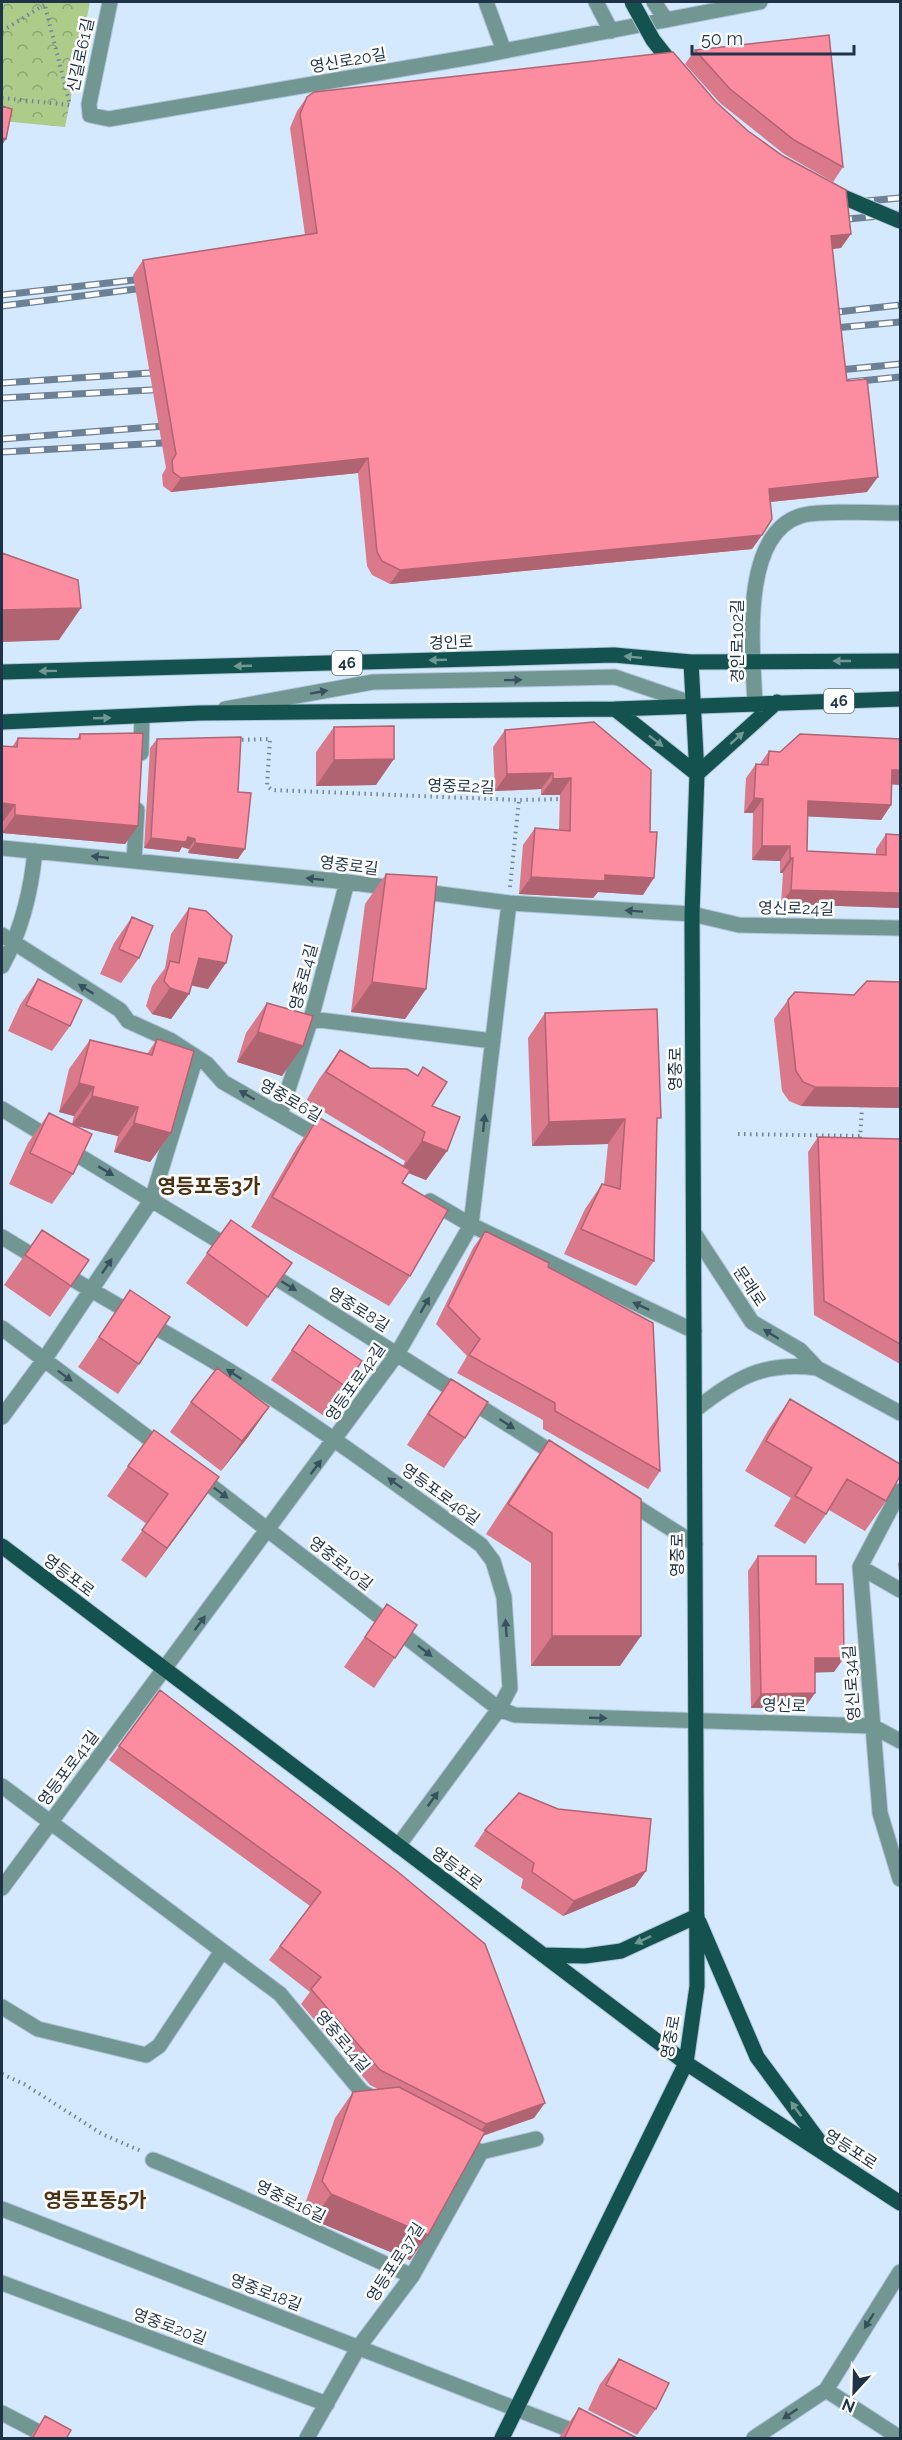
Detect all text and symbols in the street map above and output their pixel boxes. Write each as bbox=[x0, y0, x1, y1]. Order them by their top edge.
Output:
street label: 신길로61길 bbox=[63, 16, 98, 94]
scale bar bbox=[692, 18, 854, 56]
text: 50 m bbox=[701, 28, 743, 49]
street label: 영신로20길 bbox=[309, 44, 388, 77]
street label: 경인로102길 bbox=[728, 599, 747, 683]
street label: 경인로 bbox=[429, 632, 474, 653]
road number: 46 bbox=[332, 651, 362, 675]
one-way arrow bbox=[624, 652, 643, 662]
one-way arrow bbox=[429, 655, 448, 665]
one-way arrow bbox=[833, 656, 852, 666]
one-way arrow bbox=[234, 661, 253, 670]
one-way arrow bbox=[39, 666, 58, 676]
one-way arrow bbox=[503, 675, 522, 685]
one-way arrow bbox=[309, 687, 328, 696]
road number: 46 bbox=[824, 689, 854, 713]
one-way arrow bbox=[92, 713, 111, 722]
one-way arrow bbox=[729, 732, 744, 745]
one-way arrow bbox=[648, 735, 663, 747]
street label: 영중로2길 bbox=[427, 776, 495, 797]
one-way arrow bbox=[90, 852, 109, 862]
street label: 영중로길 bbox=[319, 852, 379, 879]
one-way arrow bbox=[305, 874, 324, 884]
street label: 영신로24길 bbox=[758, 898, 834, 919]
one-way arrow bbox=[624, 906, 643, 915]
street label: 영중로4길 bbox=[286, 942, 321, 1012]
one-way arrow bbox=[78, 983, 94, 994]
street label: 영중로 bbox=[666, 1047, 685, 1091]
street label: 영중로6길 bbox=[256, 1075, 325, 1126]
one-way arrow bbox=[239, 1090, 255, 1101]
one-way arrow bbox=[479, 1113, 489, 1132]
one-way arrow bbox=[98, 1166, 114, 1177]
district label: 영등포동3가 bbox=[157, 1174, 261, 1198]
one-way arrow bbox=[102, 1258, 113, 1274]
street label: 문래로 bbox=[729, 1263, 770, 1310]
one-way arrow bbox=[281, 1280, 297, 1291]
street label: 영중로8길 bbox=[325, 1283, 393, 1336]
one-way arrow bbox=[420, 1296, 430, 1313]
one-way arrow bbox=[632, 1301, 649, 1310]
one-way arrow bbox=[763, 1329, 779, 1340]
street label: 영등포로42길 bbox=[322, 1340, 389, 1425]
one-way arrow bbox=[225, 1368, 242, 1379]
one-way arrow bbox=[58, 1369, 73, 1381]
one-way arrow bbox=[499, 1418, 515, 1429]
one-way arrow bbox=[310, 1459, 322, 1474]
street label: 영등포로46길 bbox=[398, 1460, 483, 1529]
one-way arrow bbox=[388, 1477, 404, 1489]
one-way arrow bbox=[213, 1486, 229, 1499]
street label: 영중로10길 bbox=[305, 1533, 376, 1594]
street label: 영중로 bbox=[668, 1533, 687, 1577]
street label: 영등포로 bbox=[39, 1550, 98, 1601]
one-way arrow bbox=[193, 1615, 205, 1630]
one-way arrow bbox=[501, 1619, 511, 1638]
street label: 영신로34길 bbox=[839, 1644, 864, 1722]
one-way arrow bbox=[417, 1645, 432, 1657]
street label: 영신로 bbox=[762, 1695, 807, 1716]
one-way arrow bbox=[589, 1713, 608, 1722]
street label: 영등포로41길 bbox=[34, 1727, 103, 1810]
one-way arrow bbox=[427, 1791, 439, 1807]
street label: 영등포로 bbox=[427, 1843, 486, 1894]
one-way arrow bbox=[635, 1936, 652, 1945]
street label: 영중로14길 bbox=[311, 2007, 374, 2076]
street label: 영중로 bbox=[657, 2013, 684, 2061]
one-way arrow bbox=[790, 2101, 802, 2117]
street label: 영등포로 bbox=[821, 2125, 881, 2174]
street label: 영중로16길 bbox=[253, 2176, 329, 2227]
district label: 영등포동5가 bbox=[43, 2188, 147, 2212]
street label: 영등포로37길 bbox=[363, 2219, 428, 2305]
street label: 영중로18길 bbox=[227, 2270, 304, 2315]
street label: 영중로20길 bbox=[130, 2304, 209, 2349]
one-way arrow bbox=[864, 2313, 875, 2329]
north arrow bbox=[824, 2362, 884, 2422]
text: N bbox=[839, 2394, 858, 2417]
one-way arrow bbox=[782, 2409, 798, 2420]

